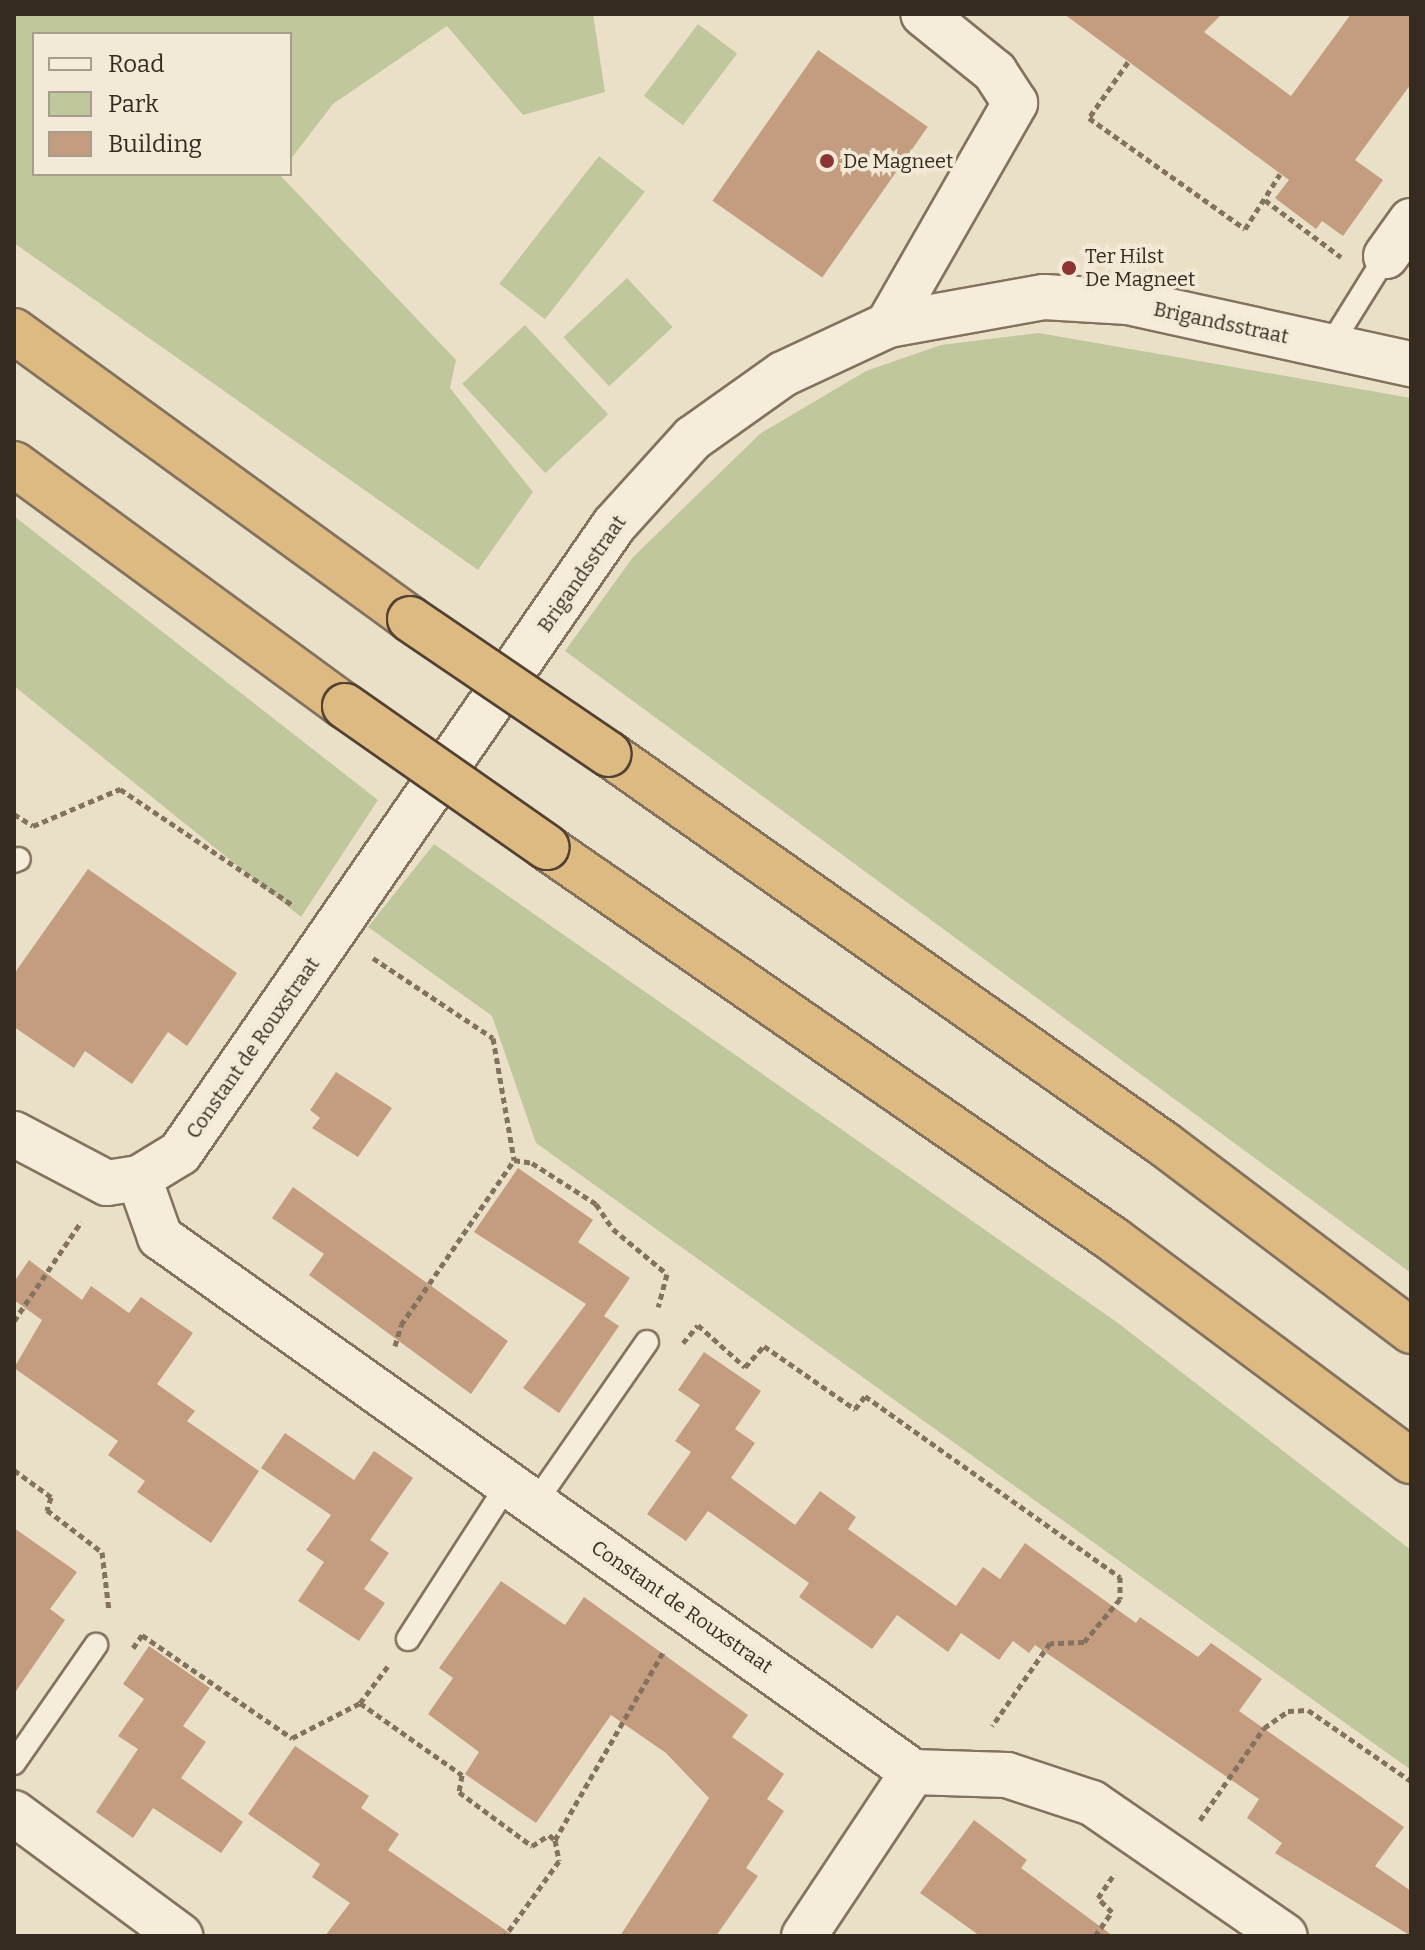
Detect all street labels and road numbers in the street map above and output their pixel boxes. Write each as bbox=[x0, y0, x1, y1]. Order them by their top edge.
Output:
street label: Brigandsstraat bbox=[1151, 297, 1291, 349]
street label: Brigandsstraat bbox=[533, 511, 631, 637]
street label: Constant de Rouxstraat bbox=[181, 953, 325, 1143]
street label: Constant de Rouxstraat bbox=[587, 1535, 777, 1679]

